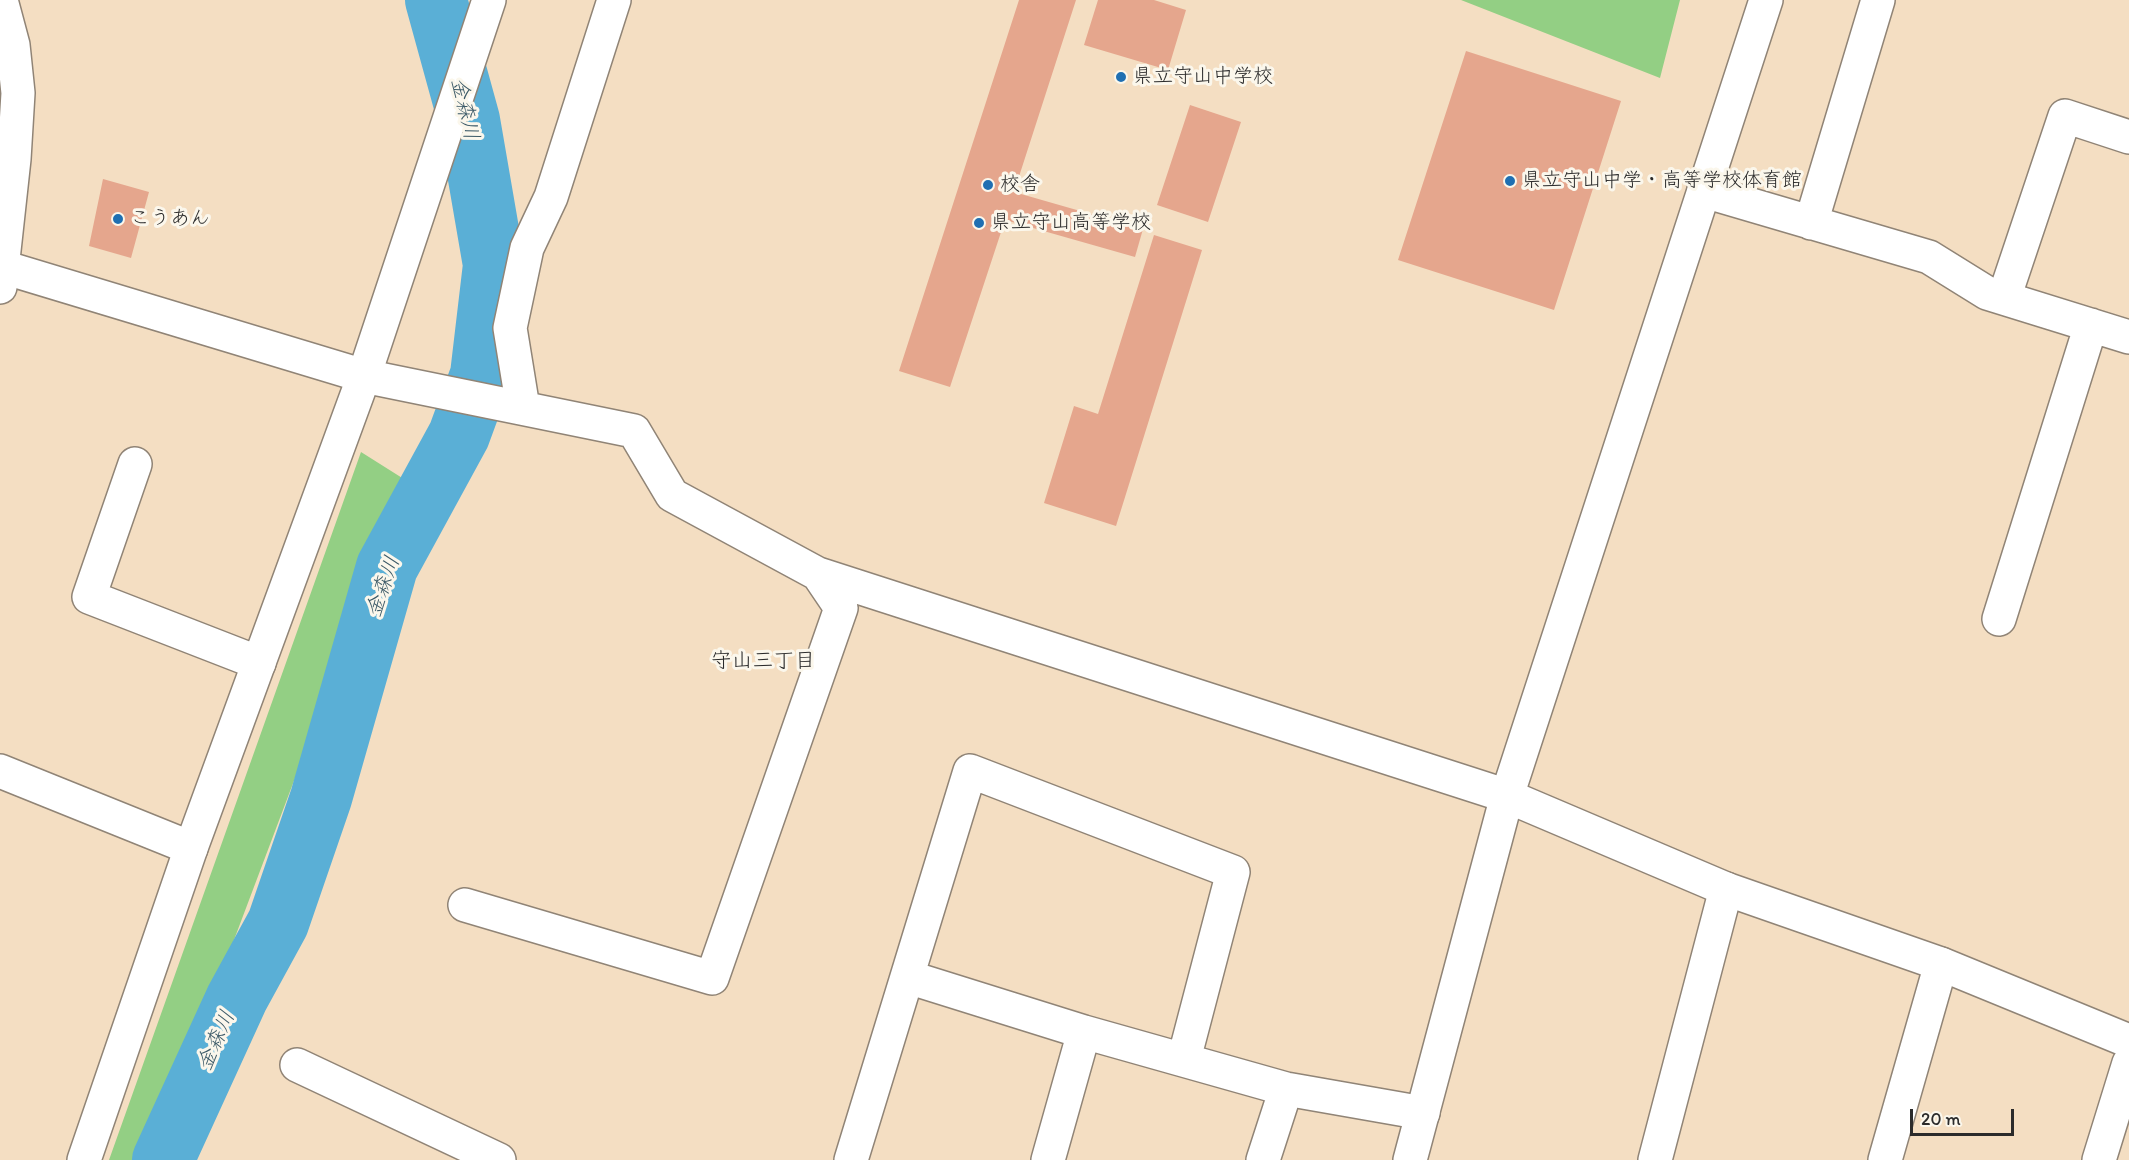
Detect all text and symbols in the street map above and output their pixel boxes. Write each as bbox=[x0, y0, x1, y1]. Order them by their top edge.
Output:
place label: 県立守山中学校 bbox=[1133, 65, 1273, 89]
marker: 県立守山中学校 bbox=[1114, 70, 1128, 84]
water label: 金森川 bbox=[445, 75, 483, 143]
place label: 県立守山中学・高等学校体育館 bbox=[1522, 169, 1802, 193]
place label: 校舎 bbox=[1000, 173, 1040, 197]
marker: 県立守山中学・高等学校体育館 bbox=[1503, 174, 1517, 188]
marker: 校舎 bbox=[981, 178, 995, 192]
place label: こうあん bbox=[130, 207, 210, 231]
place label: 県立守山高等学校 bbox=[991, 211, 1151, 235]
marker: こうあん bbox=[111, 212, 125, 226]
marker: 県立守山高等学校 bbox=[972, 216, 986, 230]
water label: 金森川 bbox=[362, 553, 406, 621]
district label: 守山三丁目 bbox=[711, 649, 815, 675]
water label: 金森川 bbox=[193, 1007, 241, 1075]
scale bar bbox=[1913, 1097, 2016, 1135]
text: 20 m bbox=[1921, 1108, 1961, 1130]

